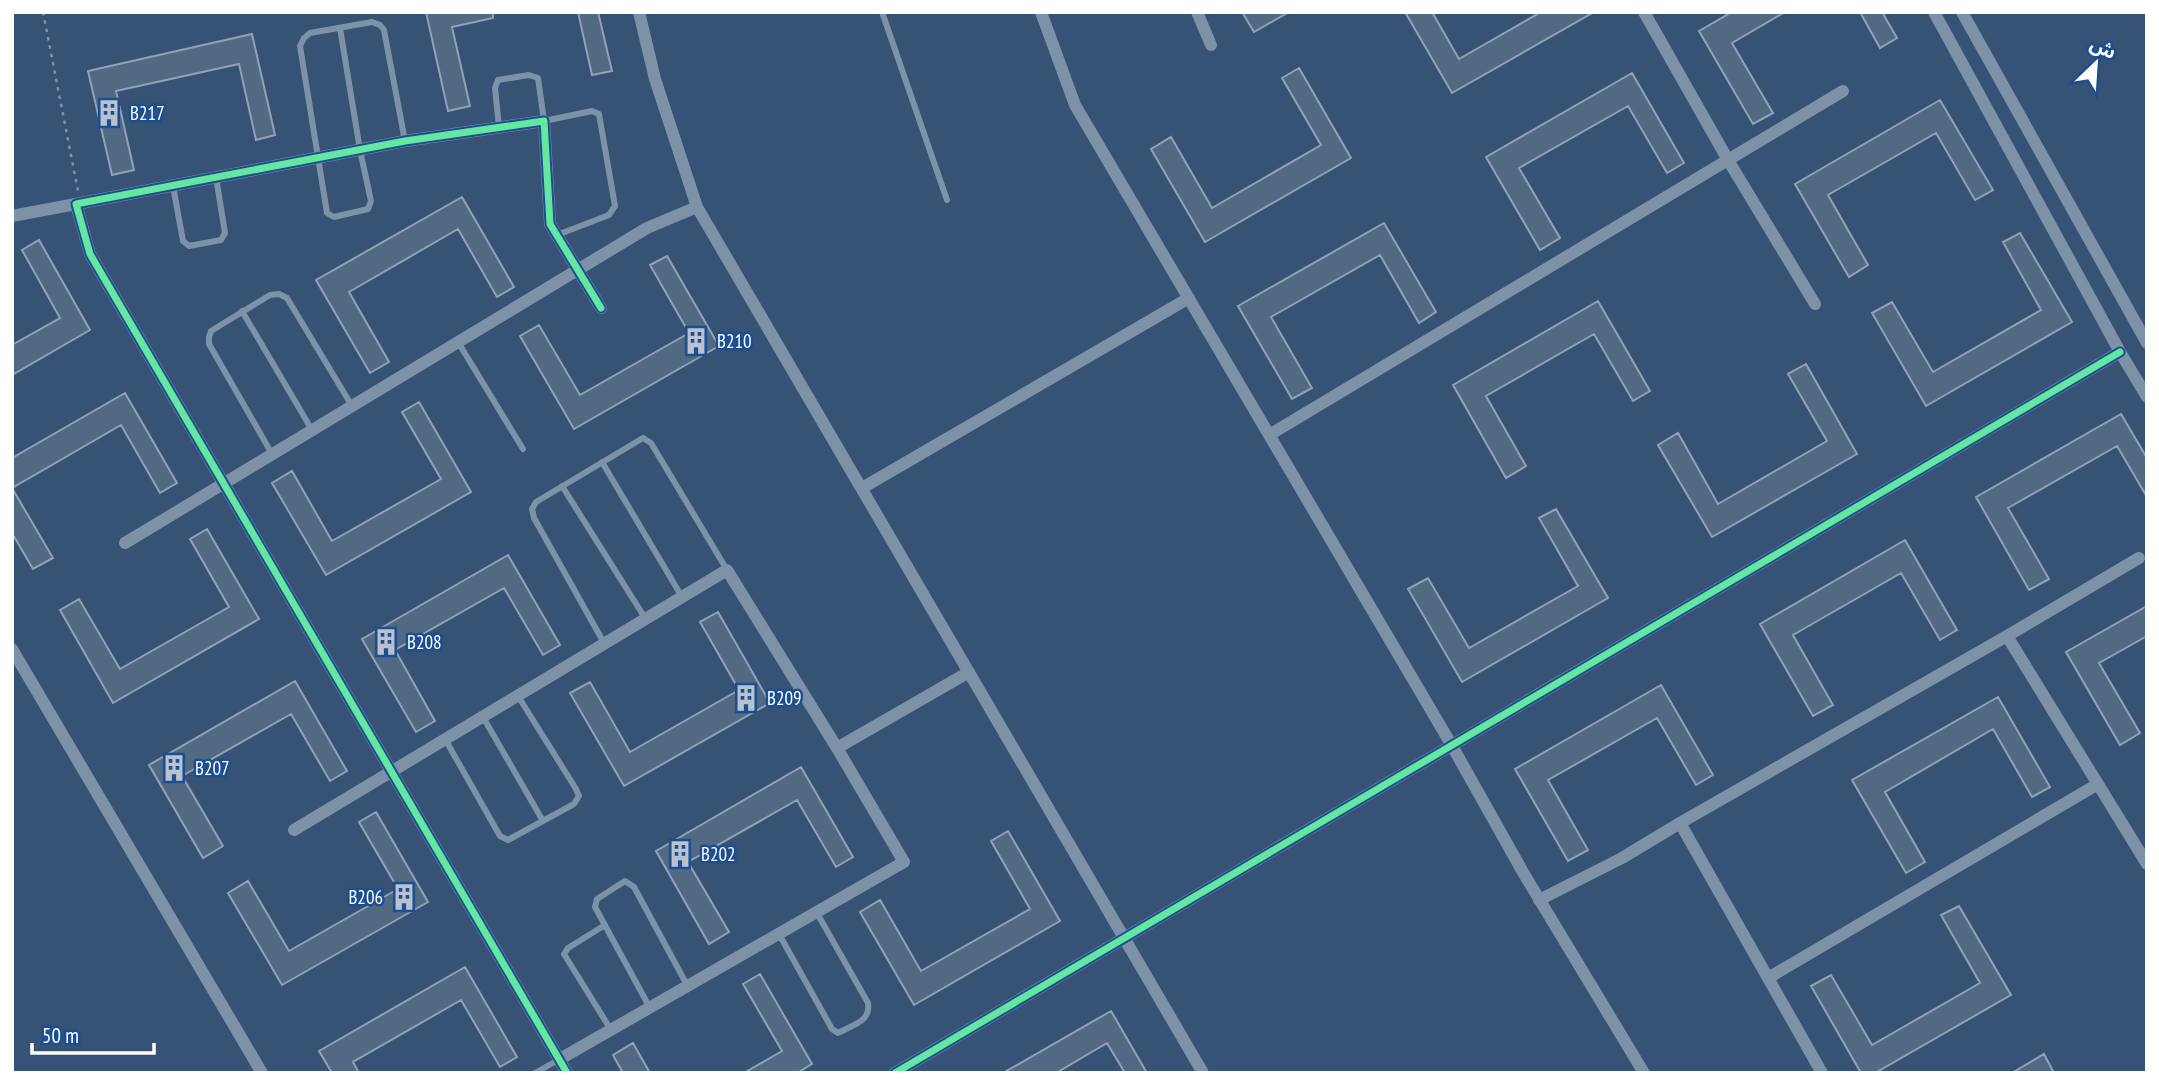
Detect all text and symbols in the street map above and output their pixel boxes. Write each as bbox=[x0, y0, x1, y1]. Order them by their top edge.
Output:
north arrow bbox=[2061, 28, 2131, 98]
text: ش bbox=[2086, 31, 2120, 64]
building icon: B217 bbox=[94, 98, 124, 128]
place label: B217 bbox=[130, 101, 165, 125]
building icon: B210 bbox=[681, 326, 711, 356]
place label: B210 bbox=[717, 329, 752, 353]
building icon: B208 bbox=[371, 627, 401, 657]
place label: B208 bbox=[407, 630, 442, 654]
building icon: B209 bbox=[731, 683, 761, 713]
place label: B209 bbox=[767, 686, 802, 710]
building icon: B207 bbox=[159, 753, 189, 783]
place label: B207 bbox=[195, 756, 230, 780]
building icon: B202 bbox=[665, 839, 695, 869]
place label: B202 bbox=[701, 842, 736, 866]
building icon: B206 bbox=[389, 882, 419, 912]
place label: B206 bbox=[348, 885, 383, 909]
scale bar bbox=[32, 1012, 154, 1056]
text: 50 m bbox=[42, 1022, 79, 1049]

